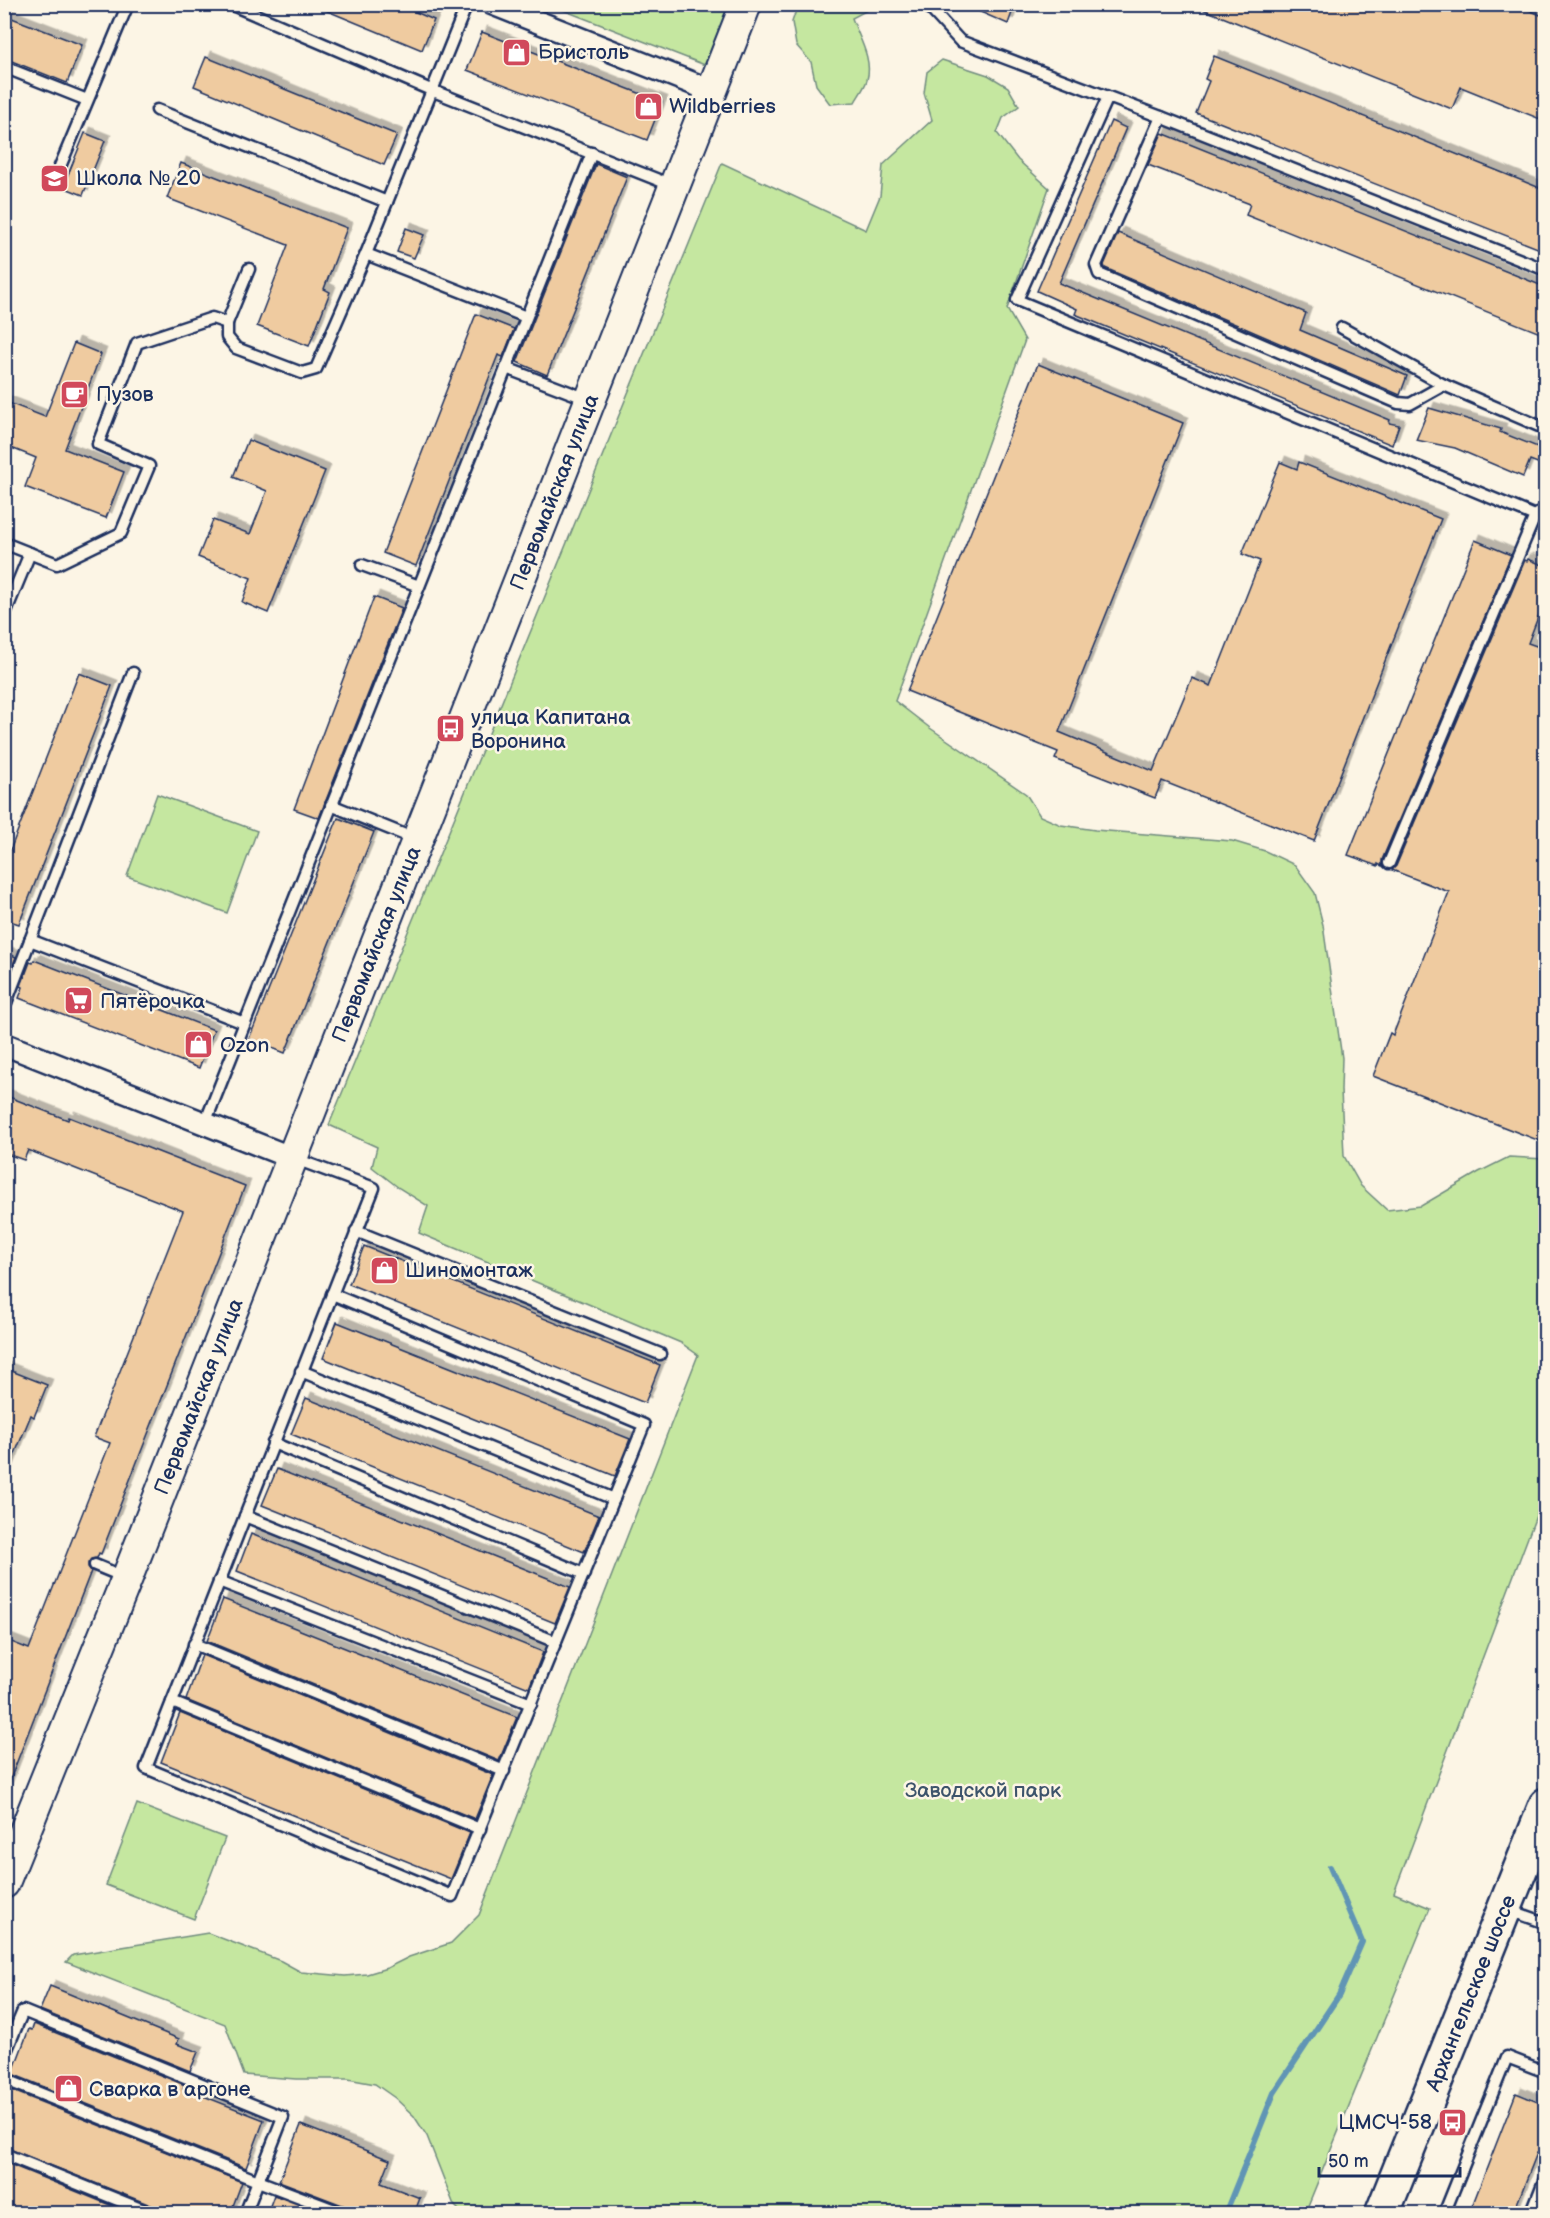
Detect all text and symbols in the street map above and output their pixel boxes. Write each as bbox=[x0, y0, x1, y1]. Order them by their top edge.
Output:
shop icon: Бристоль bbox=[501, 36, 533, 68]
place label: Бристоль bbox=[538, 40, 629, 65]
shop icon: Wildberries bbox=[632, 90, 664, 122]
place label: Wildberries bbox=[669, 94, 776, 119]
school or university icon: Школа № 20 bbox=[39, 162, 71, 194]
place label: Школа № 20 bbox=[76, 166, 201, 191]
cafe icon: Пузов bbox=[59, 378, 91, 410]
place label: Пузов bbox=[96, 382, 153, 407]
street label: Первомайская улица bbox=[504, 390, 604, 593]
place label: улица Капитана Воронина bbox=[471, 705, 631, 754]
bus stop icon: улица Капитана Воронина bbox=[434, 713, 466, 745]
street label: Первомайская улица bbox=[326, 842, 426, 1046]
supermarket icon: Пятёрочка bbox=[63, 985, 95, 1017]
place label: Пятёрочка bbox=[100, 989, 206, 1014]
shop icon: Ozon bbox=[183, 1029, 215, 1061]
place label: Ozon bbox=[220, 1033, 269, 1058]
shop icon: Шиномонтаж bbox=[368, 1254, 400, 1286]
place label: Шиномонтаж bbox=[405, 1258, 533, 1283]
street label: Первомайская улица bbox=[149, 1294, 248, 1498]
park label: Заводской парк bbox=[905, 1778, 1061, 1803]
street label: Архангельское шоссе bbox=[1420, 1891, 1521, 2096]
shop icon: Сварка в аргоне bbox=[52, 2073, 84, 2105]
place label: Сварка в аргоне bbox=[89, 2077, 251, 2102]
bus stop icon: ЦМСЧ-58 bbox=[1437, 2106, 1469, 2138]
place label: ЦМСЧ-58 bbox=[1338, 2110, 1432, 2135]
scale bar bbox=[1319, 2140, 1460, 2178]
text: 50 m bbox=[1328, 2151, 1369, 2172]

